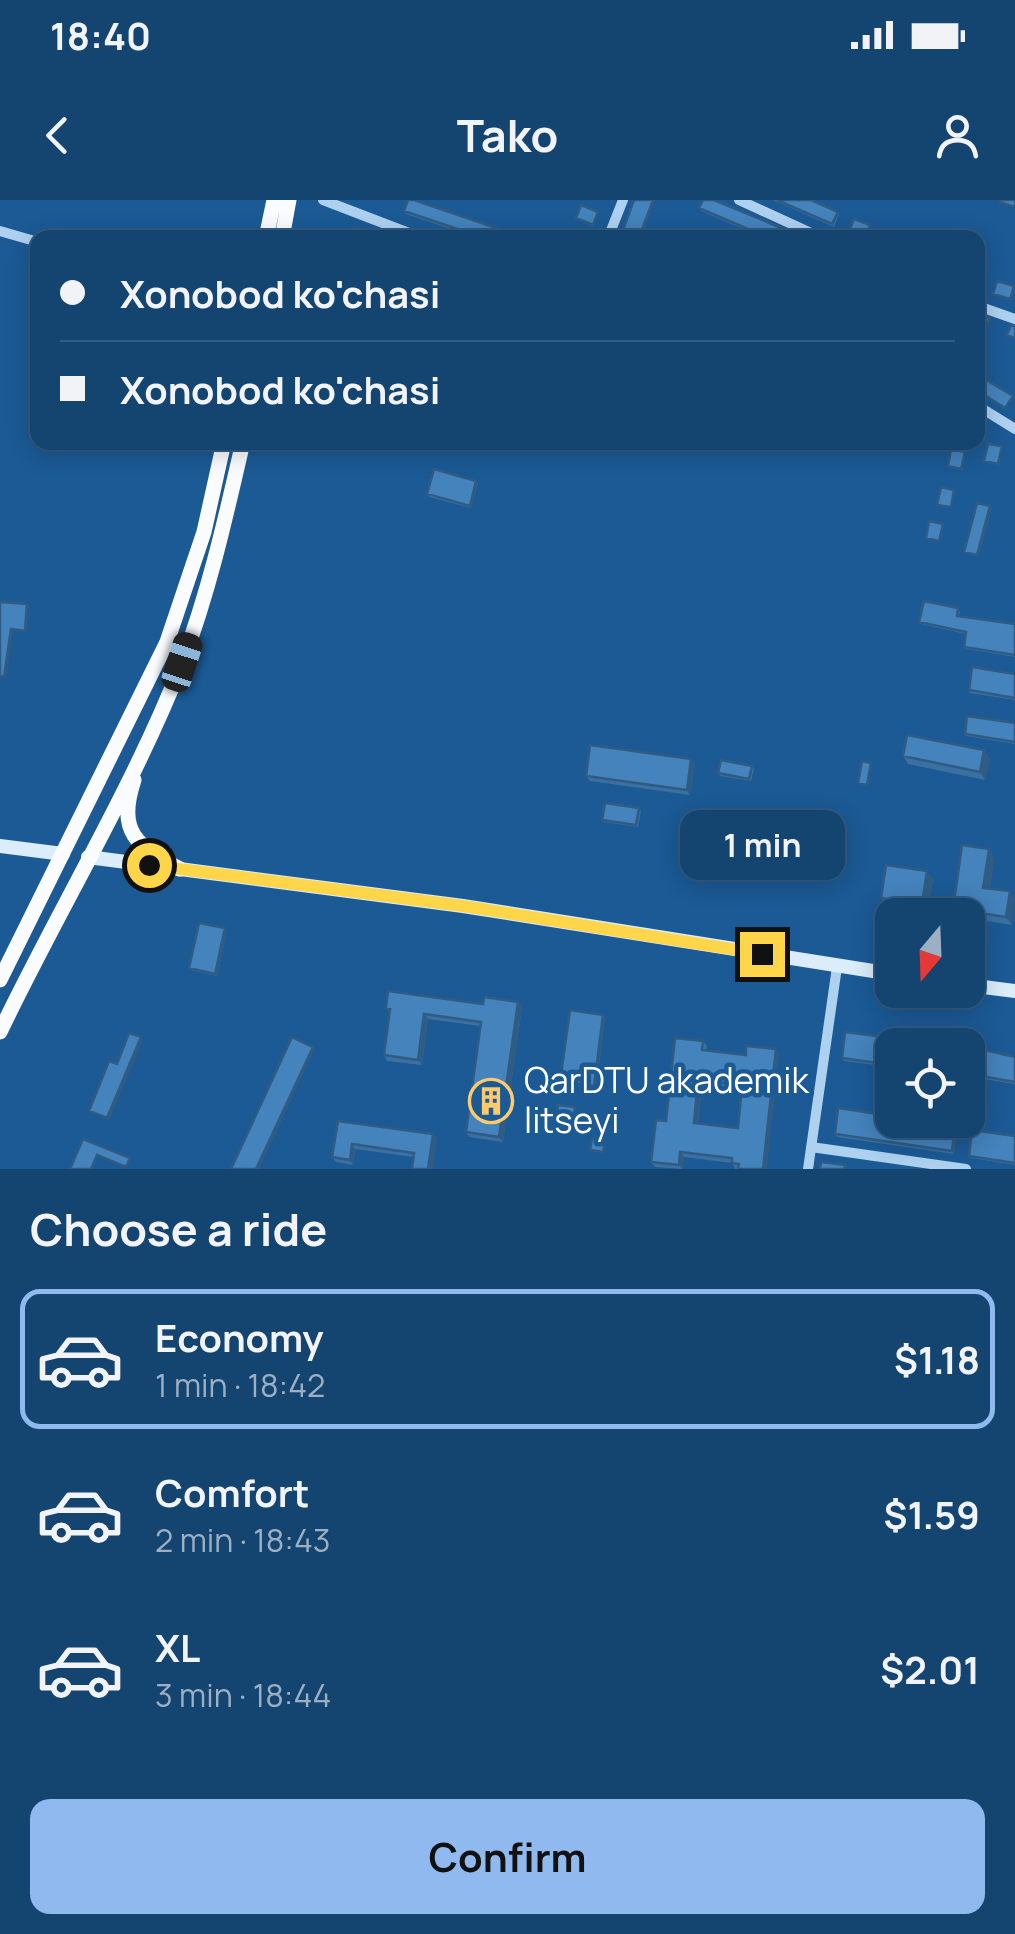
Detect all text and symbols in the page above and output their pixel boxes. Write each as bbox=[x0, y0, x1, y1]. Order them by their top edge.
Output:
text: 18:40 bbox=[50, 9, 151, 61]
text: Tako bbox=[457, 104, 558, 166]
icon: back bbox=[30, 108, 85, 163]
icon: person bbox=[930, 108, 985, 163]
text: Xonobod ko'chasi bbox=[120, 267, 440, 319]
text: Xonobod ko'chasi bbox=[120, 363, 440, 415]
car bbox=[158, 629, 206, 695]
callout: 1 min bbox=[680, 809, 844, 879]
text: 1 min bbox=[723, 823, 802, 867]
route start bbox=[127, 843, 172, 888]
north arrow bbox=[875, 898, 985, 1008]
map controls bbox=[875, 898, 985, 1138]
route end bbox=[740, 932, 785, 977]
button: locate bbox=[875, 1028, 985, 1138]
place label: QarDTU akademik litseyi bbox=[524, 1056, 810, 1144]
building icon: QarDTU akademik litseyi bbox=[468, 1078, 514, 1124]
text: Choose a ride bbox=[30, 1198, 327, 1260]
text: Economy bbox=[155, 1311, 324, 1363]
icon: car bbox=[35, 1314, 125, 1404]
text: $1.18 bbox=[894, 1333, 980, 1385]
text: 1 min · 18:42 bbox=[155, 1363, 325, 1407]
text: Comfort bbox=[155, 1466, 309, 1518]
icon: car bbox=[35, 1469, 125, 1559]
text: $1.59 bbox=[884, 1488, 980, 1540]
text: 2 min · 18:43 bbox=[155, 1518, 331, 1562]
text: XL bbox=[155, 1621, 200, 1673]
icon: car bbox=[35, 1624, 125, 1714]
text: $2.01 bbox=[880, 1643, 980, 1695]
text: 3 min · 18:44 bbox=[155, 1673, 331, 1717]
button: Confirm bbox=[30, 1799, 985, 1914]

